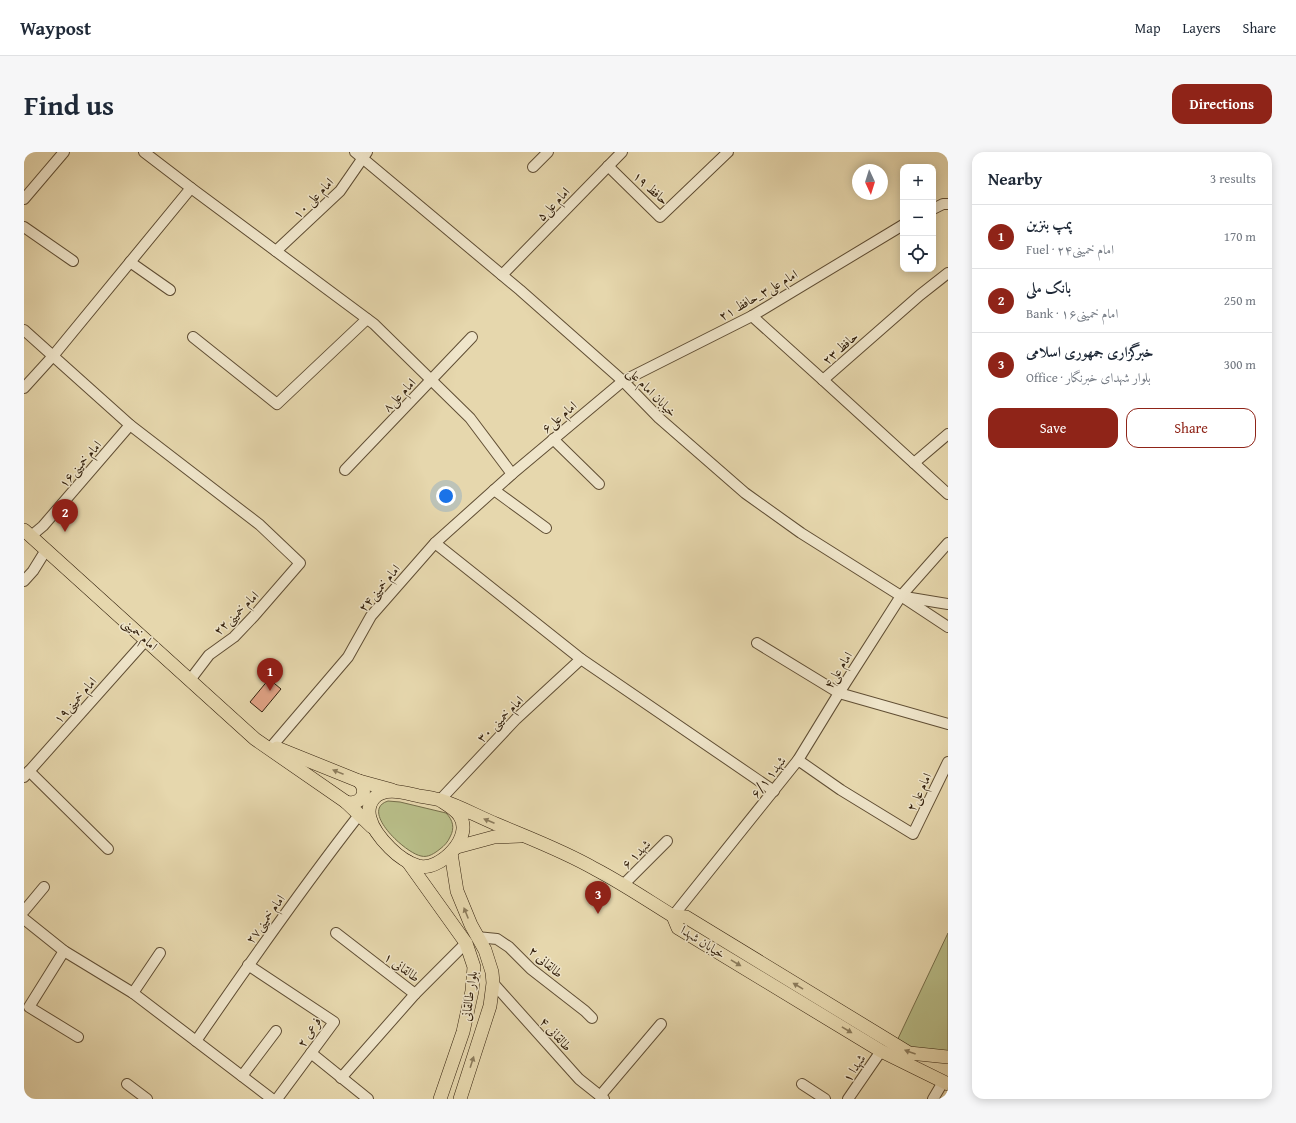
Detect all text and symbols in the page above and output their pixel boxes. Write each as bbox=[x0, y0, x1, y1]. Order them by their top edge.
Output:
text: Waypost bbox=[20, 14, 91, 42]
text: Map bbox=[1135, 18, 1161, 38]
text: Layers bbox=[1183, 18, 1221, 38]
text: Share bbox=[1243, 18, 1276, 38]
text: Find us bbox=[24, 84, 114, 125]
button: Directions bbox=[1172, 84, 1272, 124]
north arrow bbox=[852, 164, 888, 200]
map controls bbox=[900, 164, 936, 272]
button: + bbox=[900, 164, 936, 200]
text: Nearby bbox=[988, 166, 1042, 191]
street label: حافظ ۱۹ bbox=[629, 167, 673, 209]
text: 3 results bbox=[1210, 169, 1256, 188]
street label: امام علی ۱۰ bbox=[288, 173, 339, 224]
street label: امام علی۵ bbox=[532, 183, 576, 227]
button: − bbox=[900, 200, 936, 236]
text: پمپ بنزین bbox=[1026, 213, 1072, 234]
text: 1 bbox=[998, 227, 1004, 246]
text: 170 m bbox=[1224, 227, 1256, 246]
button: locate bbox=[900, 236, 936, 272]
text: Fuel · امام خمینی۲۴ bbox=[1026, 240, 1114, 259]
street label: امام علی۳_حافظ ۲۱ bbox=[715, 265, 802, 327]
text: بانک ملی bbox=[1026, 277, 1071, 298]
text: 2 bbox=[998, 291, 1004, 310]
text: 250 m bbox=[1224, 291, 1256, 310]
text: Bank · امام خمینی۱۶ bbox=[1026, 304, 1118, 323]
street label: حافظ ۲۳ bbox=[818, 327, 862, 369]
text: خبرگزاری جمهوری اسلامی bbox=[1026, 341, 1153, 362]
text: 3 bbox=[998, 355, 1004, 374]
text: 300 m bbox=[1224, 355, 1256, 374]
street label: خیابان امام علی bbox=[621, 363, 681, 423]
text: Office · بلوار شهدای خبرنگار bbox=[1026, 368, 1151, 387]
street label: امام علی۸ bbox=[378, 374, 422, 418]
street label: امام علی۶ bbox=[537, 396, 582, 439]
button: Save bbox=[988, 408, 1118, 448]
button: Share bbox=[1126, 408, 1256, 448]
street label: امام خمینی۱۶ bbox=[54, 436, 107, 493]
your location bbox=[436, 486, 456, 506]
pin: 2 bbox=[52, 499, 78, 532]
street label: امام خمینی۲۴ bbox=[353, 560, 406, 617]
street label: امام خمینی۲۲ bbox=[209, 586, 265, 641]
street label: امام خمینی bbox=[117, 613, 162, 657]
street label: امام علی۴ bbox=[819, 648, 859, 693]
pin: 1 bbox=[257, 658, 283, 691]
street label: امام خمینی۱۹ bbox=[49, 672, 103, 729]
street label: امام خمینی ۳۰ bbox=[472, 691, 529, 748]
street label: شهد۱ ۶/۱ bbox=[746, 752, 790, 802]
one-way arrow bbox=[331, 769, 343, 775]
street label: امام علی۲ bbox=[901, 769, 938, 815]
one-way arrow bbox=[483, 818, 494, 824]
street label: شهد۱ ۶ bbox=[617, 835, 655, 873]
pin: 3 bbox=[585, 881, 611, 914]
street label: امام خمینی۲۷ bbox=[241, 890, 291, 949]
one-way arrow bbox=[463, 907, 469, 918]
street label: خیابان شهدا bbox=[677, 921, 729, 963]
street label: طالقانی ۲ bbox=[524, 942, 568, 982]
street label: طالقانی ۱ bbox=[380, 947, 424, 987]
one-way arrow bbox=[731, 959, 741, 967]
street label: بلوار طالقانی bbox=[456, 969, 482, 1023]
one-way arrow bbox=[792, 982, 804, 989]
street label: فرعی ۲ bbox=[292, 1013, 326, 1051]
street label: طالقانی ۴ bbox=[535, 1013, 577, 1055]
one-way arrow bbox=[841, 1027, 853, 1034]
one-way arrow bbox=[903, 1049, 915, 1055]
street label: شهدا ۱ bbox=[838, 1050, 870, 1086]
one-way arrow bbox=[469, 1056, 475, 1068]

